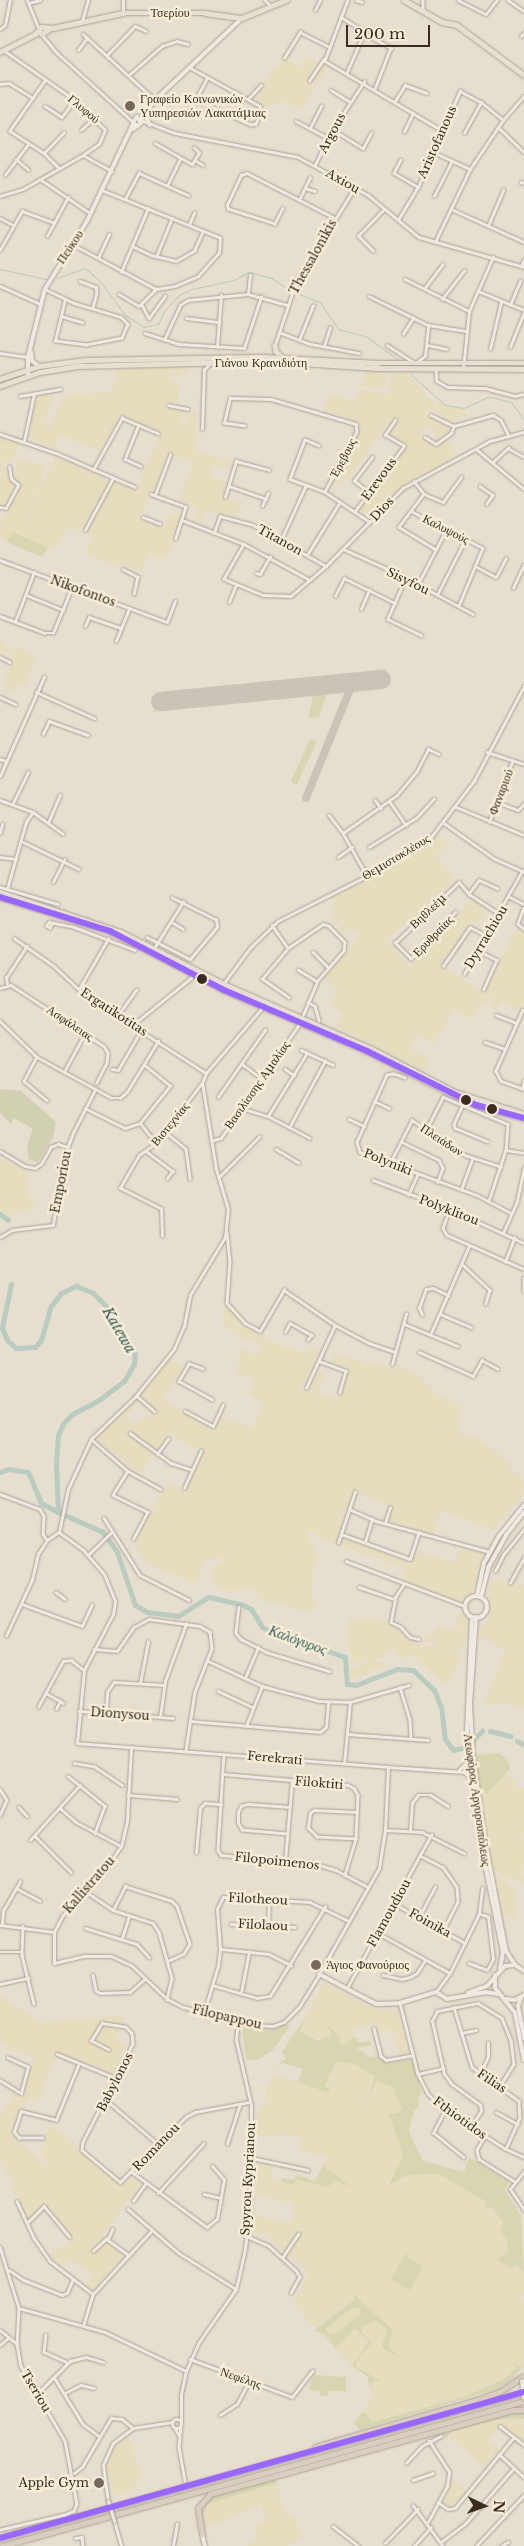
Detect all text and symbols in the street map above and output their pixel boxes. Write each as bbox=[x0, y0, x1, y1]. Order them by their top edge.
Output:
street label: Τσερίου bbox=[150, 6, 190, 20]
scale bar bbox=[349, 15, 433, 47]
text: 200 m bbox=[354, 24, 405, 43]
street label: Γλυφού bbox=[65, 91, 103, 127]
place label: Γραφείο Κοινωνικών Υυπηρεσιών Λακατάμιας bbox=[140, 92, 266, 120]
marker: Γραφείο Κοινωνικών Υυπηρεσιών Λακατάμιας bbox=[124, 100, 136, 112]
street label: Aristofanous bbox=[415, 103, 459, 181]
street label: Argous bbox=[315, 110, 349, 156]
street label: Axiou bbox=[324, 166, 362, 196]
street label: Thessalonikis bbox=[286, 217, 340, 297]
street label: Πεύκου bbox=[54, 227, 86, 267]
street label: Γιάνου Κρανιδιότη bbox=[215, 356, 307, 370]
street label: Έρεβους bbox=[327, 436, 359, 480]
street label: Erevous bbox=[359, 455, 399, 503]
street label: Dios bbox=[367, 494, 397, 524]
street label: Καλυψούς bbox=[420, 511, 472, 547]
street label: Titanon bbox=[255, 522, 305, 558]
street label: Sisyfou bbox=[384, 565, 432, 597]
street label: Nikofontos bbox=[48, 573, 118, 609]
street label: Φαναριού bbox=[486, 767, 516, 817]
street label: Θεμιστοκλέους bbox=[360, 831, 432, 883]
street label: Βηθλεέμ bbox=[407, 891, 449, 931]
street label: Dyrrachiou bbox=[462, 903, 510, 971]
street label: Ερυθραίας bbox=[410, 912, 456, 960]
unlabelled marker bbox=[197, 974, 207, 984]
street label: Ergatikotitas bbox=[78, 985, 150, 1039]
street label: Ασφάλειας bbox=[44, 1002, 96, 1044]
street label: Βασιλίσσης Αμαλίας bbox=[221, 1038, 293, 1132]
unlabelled marker bbox=[461, 1095, 471, 1105]
street label: Βιοτεχνίας bbox=[148, 1099, 192, 1149]
unlabelled marker bbox=[487, 1104, 497, 1114]
street label: Πλειάδων bbox=[418, 1121, 466, 1159]
street label: Polyniki bbox=[362, 1146, 414, 1178]
street label: Emporiou bbox=[48, 1150, 74, 1214]
street label: Polyklitou bbox=[417, 1192, 481, 1228]
water label: Katewa bbox=[99, 1304, 139, 1356]
water label: Καλόγυρος bbox=[267, 1622, 329, 1658]
street label: Dionysou bbox=[90, 1705, 150, 1723]
street label: Λεωφόρος Αργυρουπόλεως bbox=[461, 1733, 493, 1867]
street label: Ferekrati bbox=[247, 1748, 303, 1768]
street label: Filoktiti bbox=[294, 1774, 344, 1792]
street label: Filopoimenos bbox=[234, 1849, 320, 1873]
street label: Kallistratou bbox=[60, 1854, 118, 1916]
street label: Flamoudiou bbox=[364, 1877, 414, 1949]
street label: Filotheou bbox=[228, 1890, 288, 1908]
street label: Foinika bbox=[406, 1906, 454, 1940]
street label: Filolaou bbox=[237, 1916, 289, 1934]
place label: Άγιος Φανούριος bbox=[326, 1958, 409, 1972]
marker: Άγιος Φανούριος bbox=[310, 1959, 322, 1971]
street label: Filopappou bbox=[191, 2002, 263, 2032]
street label: Babylonos bbox=[94, 2050, 136, 2114]
street label: Filias bbox=[475, 2066, 509, 2096]
street label: Fthiotidos bbox=[430, 2094, 490, 2142]
street label: Romanou bbox=[130, 2120, 182, 2174]
street label: Spyrou Kyprianou bbox=[238, 2122, 258, 2236]
street label: Νεφέλης bbox=[219, 2364, 263, 2392]
street label: Tseriou bbox=[18, 2367, 54, 2415]
place label: Apple Gym bbox=[18, 2476, 89, 2490]
marker: Apple Gym bbox=[93, 2477, 105, 2489]
north arrow bbox=[459, 2481, 509, 2531]
text: N bbox=[490, 2500, 508, 2514]

